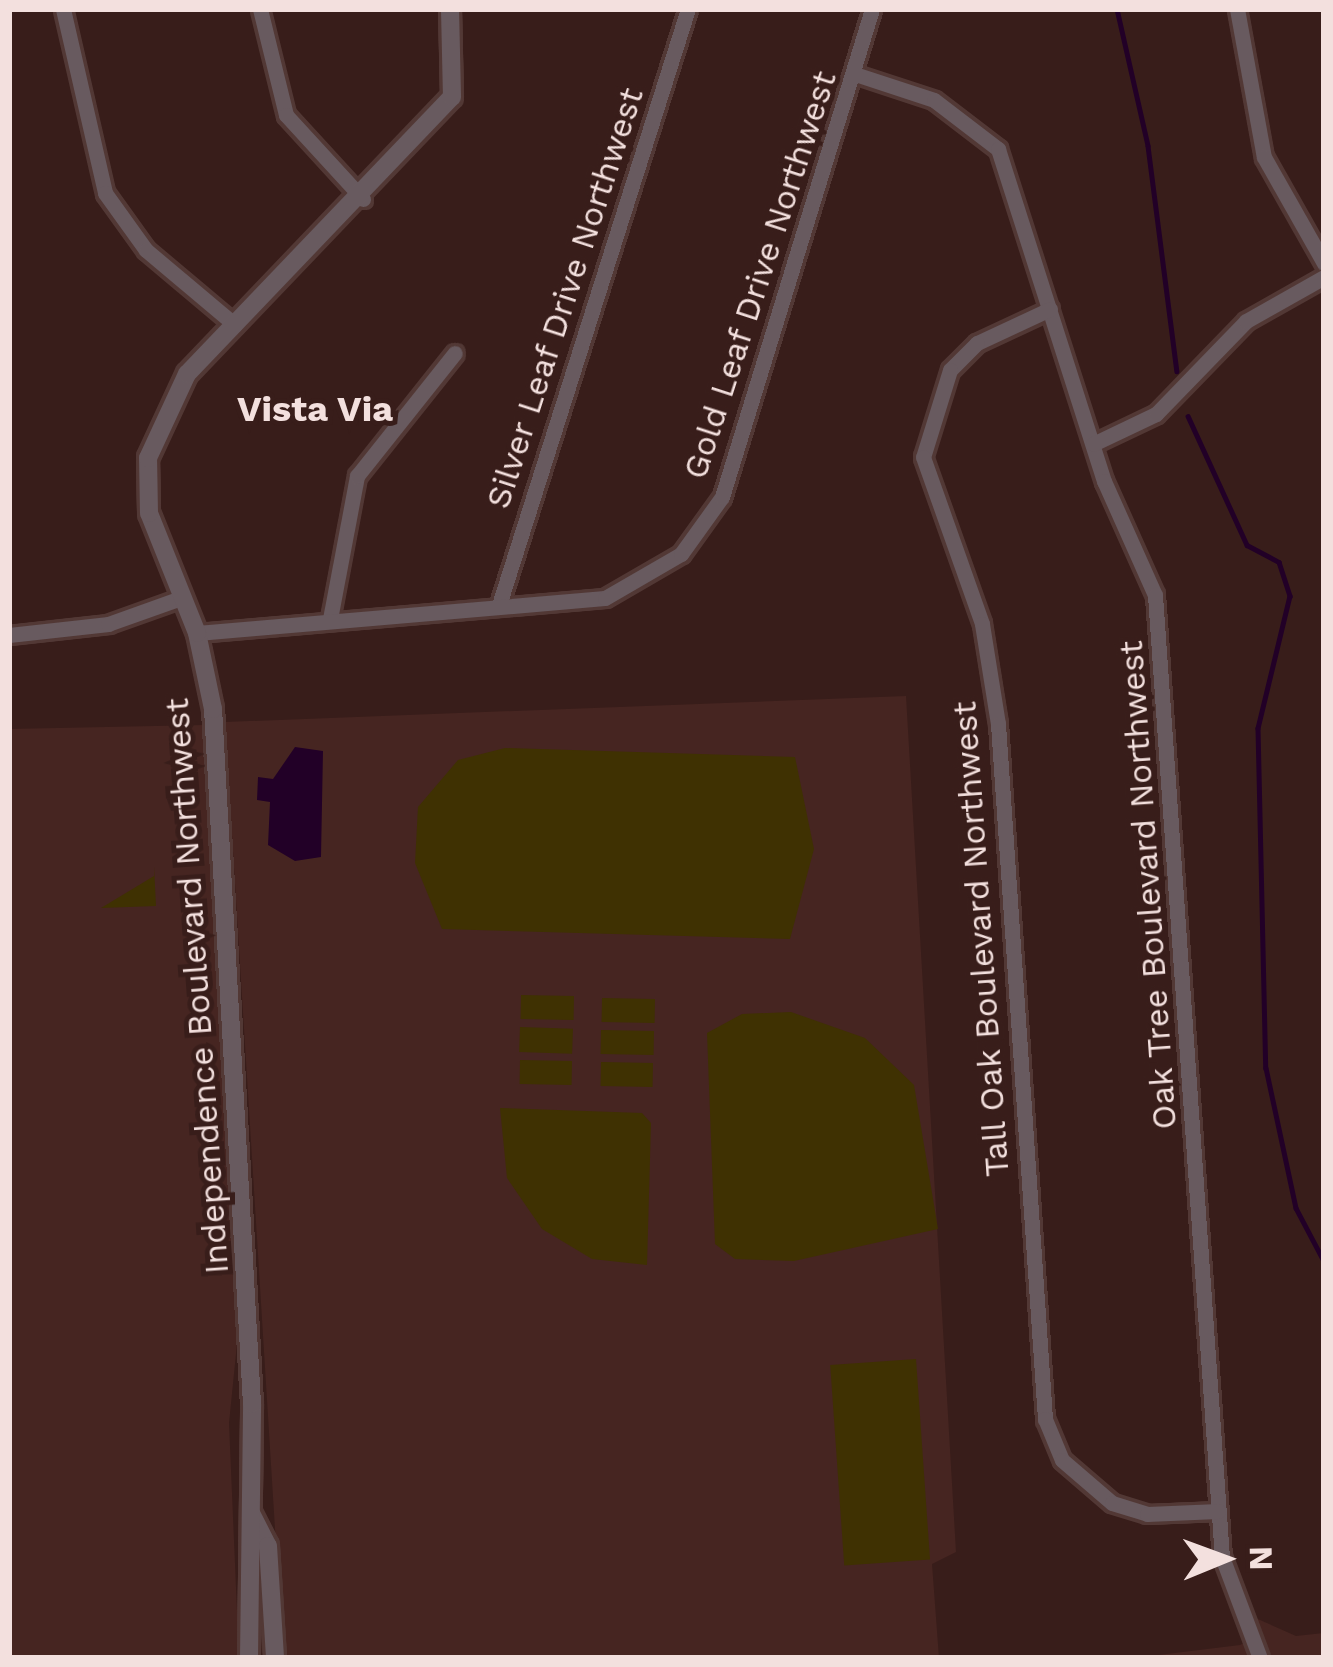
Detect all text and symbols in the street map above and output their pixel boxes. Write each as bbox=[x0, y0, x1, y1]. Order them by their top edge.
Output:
street label: Gold Leaf Drive Northwest bbox=[675, 66, 845, 484]
street label: Silver Leaf Drive Northwest bbox=[478, 82, 652, 514]
district label: Vista Via bbox=[236, 388, 394, 432]
street label: Oak Tree Boulevard Northwest bbox=[1111, 638, 1185, 1132]
street label: Independence Boulevard Northwest bbox=[157, 697, 237, 1275]
street label: Tall Oak Boulevard Northwest bbox=[945, 699, 1017, 1179]
north arrow bbox=[1165, 1499, 1285, 1619]
text: N bbox=[1242, 1546, 1281, 1571]

